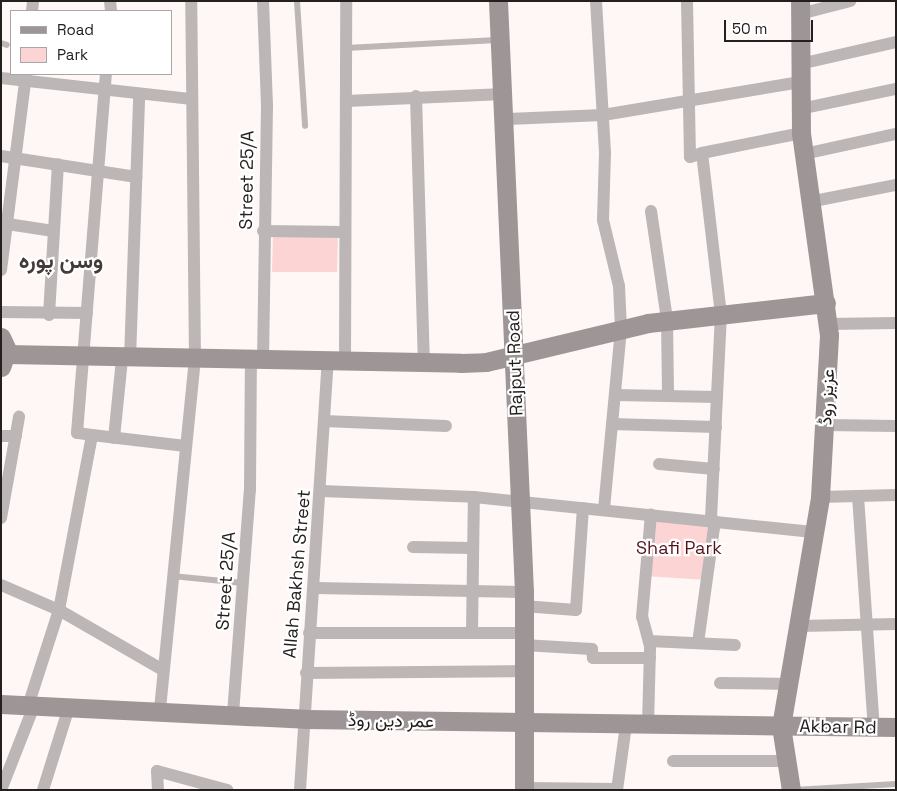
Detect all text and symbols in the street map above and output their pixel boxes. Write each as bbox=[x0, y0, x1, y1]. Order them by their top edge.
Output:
legend bbox=[10, 10, 172, 75]
scale bar bbox=[727, 10, 816, 42]
text: 50 m bbox=[732, 19, 767, 38]
text: Road bbox=[57, 20, 94, 39]
text: Park bbox=[57, 45, 88, 64]
street label: Street 25/A bbox=[235, 130, 259, 230]
district label: وسن پورہ bbox=[19, 248, 103, 274]
street label: Rajput Road bbox=[502, 310, 528, 416]
street label: عزیز روڈ bbox=[815, 368, 839, 426]
street label: Allah Bakhsh Street bbox=[279, 489, 315, 659]
street label: Street 25/A bbox=[212, 531, 240, 631]
park label: Shafi Park bbox=[636, 537, 722, 559]
street label: عمر دین روڈ bbox=[348, 709, 434, 733]
street label: Akbar Rd bbox=[799, 716, 877, 738]

